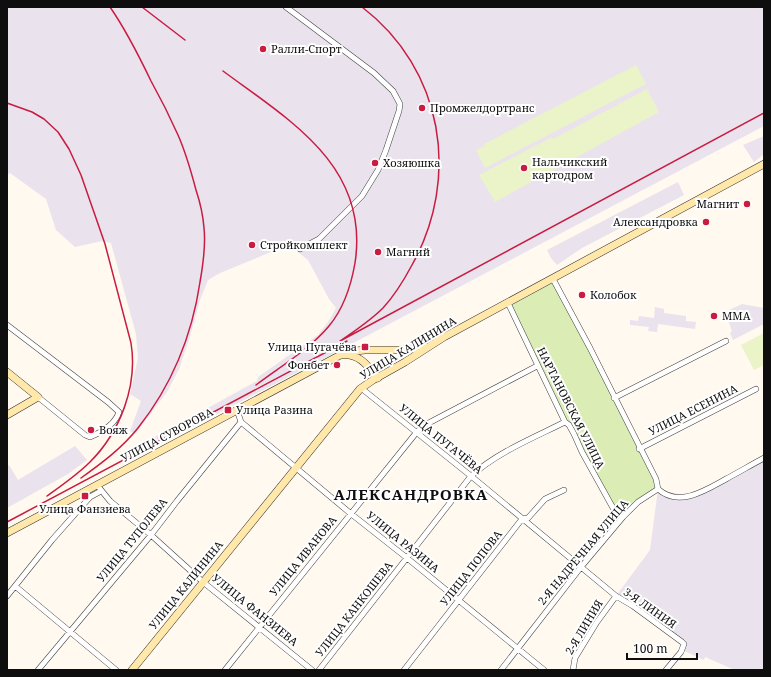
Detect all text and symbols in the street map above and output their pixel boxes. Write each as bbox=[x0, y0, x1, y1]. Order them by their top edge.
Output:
place label: Ралли-Спорт bbox=[271, 41, 342, 56]
marker: Ралли-Спорт bbox=[258, 44, 268, 54]
place label: Промжелдортранс bbox=[430, 100, 535, 115]
marker: Промжелдортранс bbox=[417, 103, 427, 113]
place label: Нальчикский картодром bbox=[532, 154, 607, 182]
place label: Хозяюшка bbox=[383, 155, 440, 170]
marker: Хозяюшка bbox=[370, 158, 380, 168]
marker: Нальчикский картодром bbox=[519, 163, 529, 173]
place label: Магнит bbox=[696, 196, 739, 211]
marker: Магнит bbox=[742, 199, 752, 209]
place label: Александровка bbox=[613, 214, 698, 229]
marker: Александровка bbox=[701, 217, 711, 227]
place label: Стройкомплект bbox=[260, 237, 348, 252]
marker: Стройкомплект bbox=[247, 240, 257, 250]
place label: Магний bbox=[386, 244, 430, 259]
marker: Магний bbox=[373, 247, 383, 257]
place label: Колобок bbox=[590, 287, 637, 302]
marker: Колобок bbox=[577, 290, 587, 300]
place label: MMA bbox=[722, 308, 751, 323]
marker: MMA bbox=[709, 311, 719, 321]
street label: УЛИЦА КАЛИНИНА bbox=[357, 313, 459, 382]
place label: Улица Пугачёва bbox=[268, 339, 357, 354]
marker: Улица Пугачёва bbox=[360, 342, 370, 352]
street label: НАРТАНОВСКАЯ УЛИЦА bbox=[534, 344, 609, 471]
place label: Фонбет bbox=[288, 357, 329, 372]
marker: Фонбет bbox=[332, 360, 342, 370]
street label: УЛИЦА ЕСЕНИНА bbox=[646, 380, 740, 439]
street label: УЛИЦА ПУГАЧЁВА bbox=[396, 400, 486, 477]
place label: Улица Разина bbox=[236, 402, 313, 417]
street label: УЛИЦА СУВОРОВА bbox=[118, 404, 216, 465]
marker: Улица Разина bbox=[223, 405, 233, 415]
place label: Вояж bbox=[99, 422, 128, 437]
marker: Вояж bbox=[86, 425, 96, 435]
district label: АЛЕКСАНДРОВКА bbox=[334, 484, 488, 504]
marker: Улица Фанзиева bbox=[80, 491, 90, 501]
street label: УЛИЦА ТУПОЛЕВА bbox=[93, 494, 170, 585]
street label: 2-Я НАДРЕЧНАЯ УЛИЦА bbox=[534, 496, 631, 608]
place label: Улица Фанзиева bbox=[39, 501, 131, 516]
street label: УЛИЦА РАЗИНА bbox=[364, 508, 443, 576]
street label: УЛИЦА ИВАНОВА bbox=[266, 512, 340, 599]
street label: УЛИЦА ПОПОВА bbox=[436, 527, 505, 609]
street label: УЛИЦА КАЛИНИНА bbox=[145, 537, 226, 632]
street label: УЛИЦА КАНКОШЕВА bbox=[312, 558, 396, 659]
street label: УЛИЦА ФАНЗИЕВА bbox=[209, 570, 302, 649]
street label: 3-Я ЛИНИЯ bbox=[621, 584, 680, 631]
street label: 2-Я ЛИНИЯ bbox=[561, 597, 606, 657]
scale bar bbox=[627, 635, 697, 661]
text: 100 m bbox=[633, 640, 668, 657]

